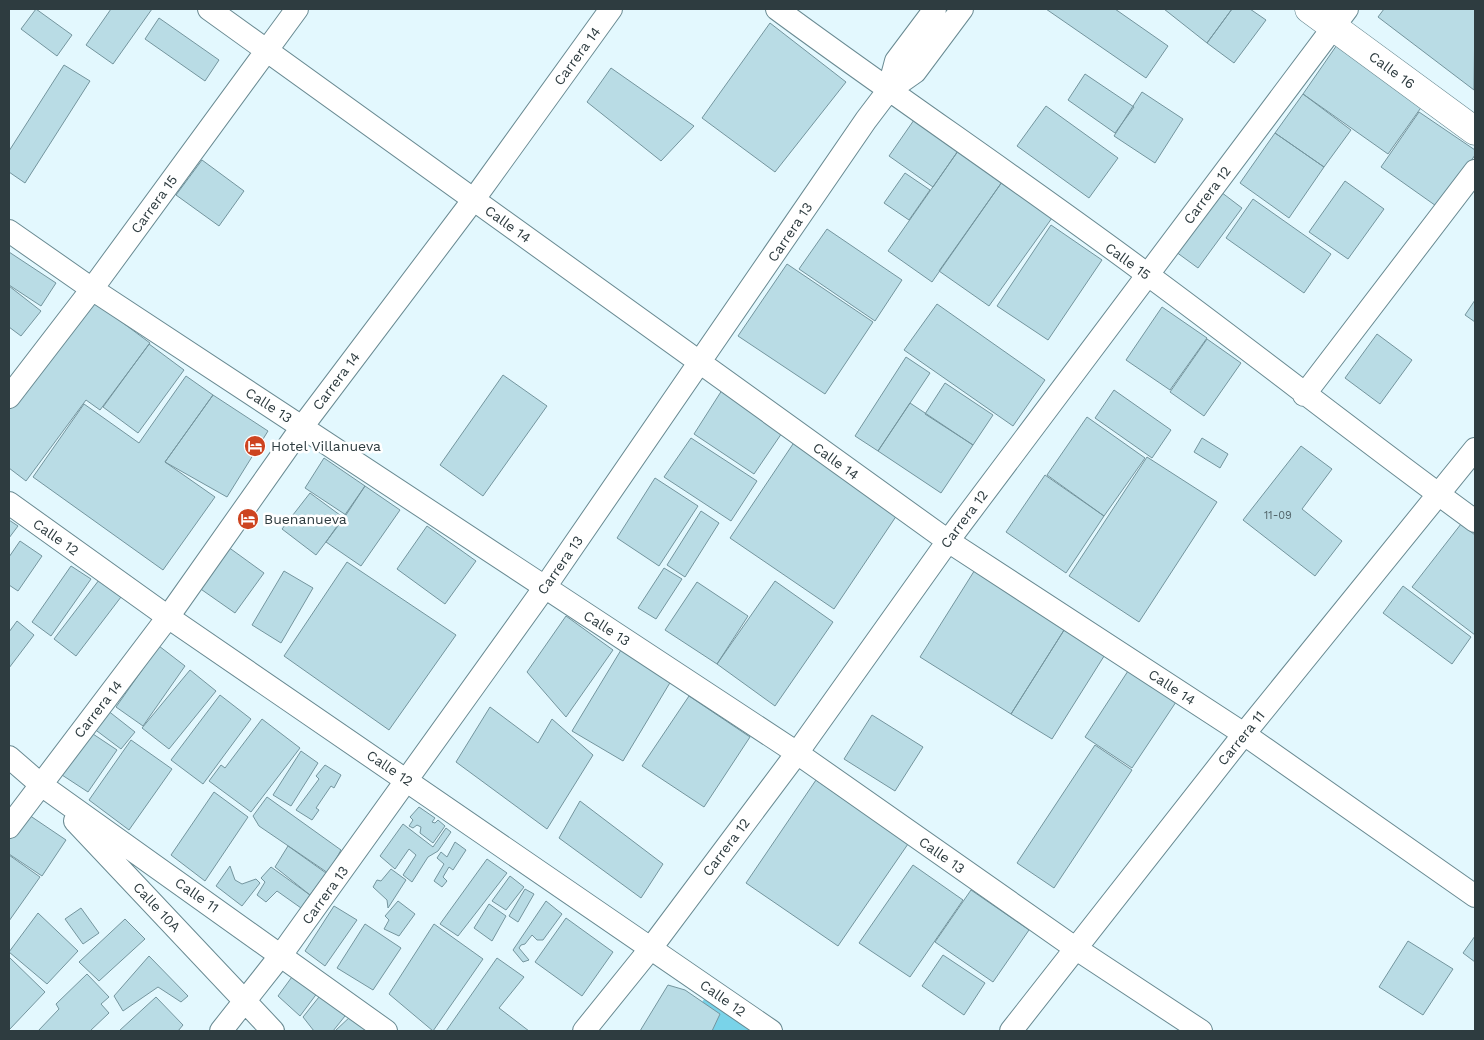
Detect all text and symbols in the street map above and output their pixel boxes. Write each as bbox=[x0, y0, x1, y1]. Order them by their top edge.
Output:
street label: Carrera 14 bbox=[550, 24, 604, 88]
street label: Calle 16 bbox=[1366, 48, 1418, 92]
street label: Carrera 12 bbox=[1180, 163, 1234, 227]
street label: Carrera 15 bbox=[128, 172, 180, 236]
street label: Carrera 13 bbox=[764, 199, 816, 265]
street label: Calle 14 bbox=[482, 202, 534, 246]
street label: Calle 15 bbox=[1102, 239, 1154, 283]
street label: Carrera 14 bbox=[309, 349, 363, 413]
street label: Calle 13 bbox=[243, 384, 295, 426]
hotel icon: Hotel Villanueva bbox=[243, 434, 267, 458]
place label: Hotel Villanueva bbox=[271, 438, 381, 454]
street label: Calle 14 bbox=[810, 439, 862, 483]
street label: Carrera 12 bbox=[937, 487, 991, 551]
hotel icon: Buenanueva bbox=[236, 507, 260, 531]
house number: 11-09 bbox=[1264, 509, 1292, 522]
place label: Buenanueva bbox=[264, 511, 347, 527]
street label: Calle 12 bbox=[30, 515, 82, 559]
street label: Carrera 13 bbox=[534, 533, 586, 597]
street label: Calle 13 bbox=[581, 607, 633, 649]
street label: Calle 14 bbox=[1146, 666, 1198, 708]
street label: Carrera 14 bbox=[71, 677, 125, 741]
street label: Carrera 11 bbox=[1214, 708, 1268, 768]
street label: Calle 12 bbox=[364, 747, 416, 789]
street label: Carrera 12 bbox=[699, 815, 753, 879]
street label: Calle 13 bbox=[916, 833, 968, 877]
street label: Carrera 13 bbox=[299, 863, 351, 927]
street label: Calle 11 bbox=[172, 874, 222, 916]
street label: Calle 10A bbox=[130, 879, 184, 935]
street label: Calle 12 bbox=[697, 976, 749, 1020]

